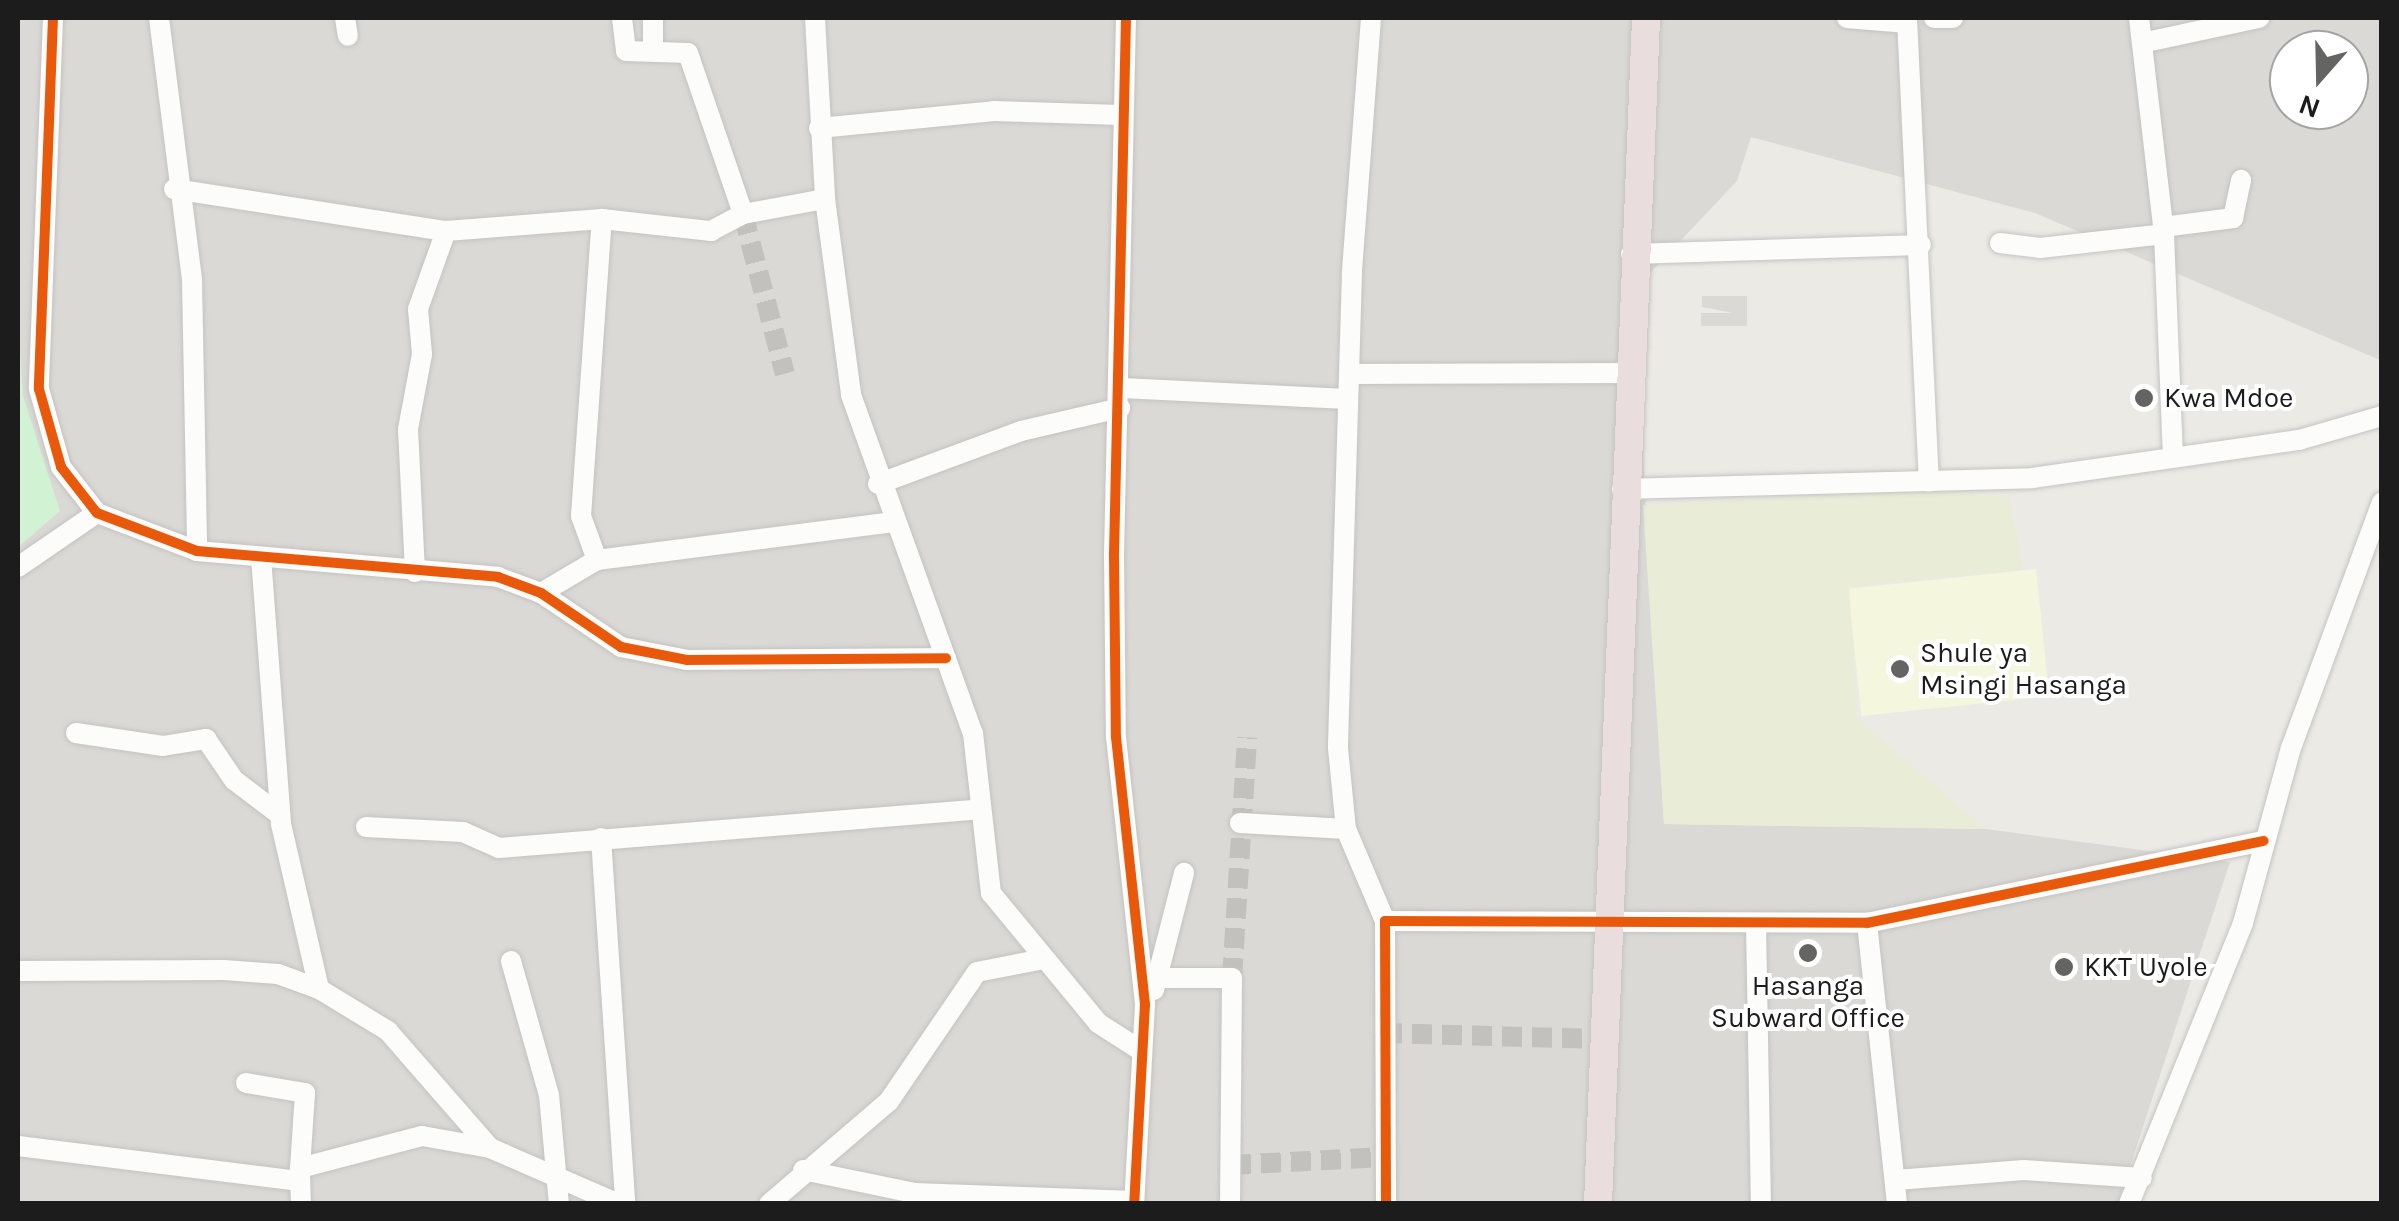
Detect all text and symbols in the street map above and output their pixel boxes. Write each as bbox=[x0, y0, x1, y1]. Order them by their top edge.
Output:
north arrow bbox=[2269, 30, 2369, 130]
text: N bbox=[2294, 88, 2324, 126]
place label: Kwa Mdoe bbox=[2164, 381, 2293, 415]
marker: Kwa Mdoe bbox=[2133, 387, 2155, 409]
place label: Shule ya Msingi Hasanga bbox=[1920, 636, 2127, 702]
marker: Shule ya Msingi Hasanga bbox=[1889, 658, 1911, 680]
marker: Hasanga Subward Office bbox=[1797, 942, 1819, 964]
place label: KKT Uyole bbox=[2084, 950, 2208, 984]
marker: KKT Uyole bbox=[2053, 956, 2075, 978]
place label: Hasanga Subward Office bbox=[1711, 969, 1905, 1035]

